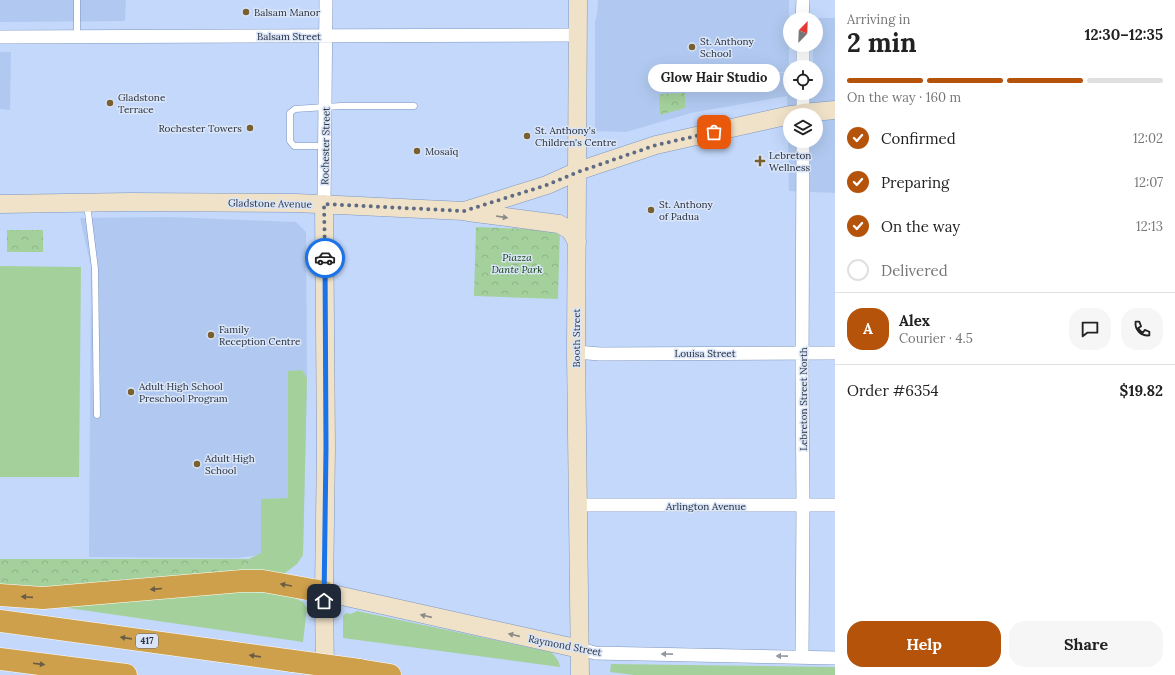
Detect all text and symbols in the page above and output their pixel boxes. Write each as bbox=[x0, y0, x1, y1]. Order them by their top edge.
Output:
place label: Balsam Manor bbox=[254, 6, 321, 19]
marker: Balsam Manor bbox=[241, 7, 251, 17]
text: Arriving in bbox=[847, 11, 910, 28]
north arrow bbox=[783, 12, 823, 52]
map controls bbox=[783, 12, 823, 148]
text: 12:30–12:35 bbox=[1084, 25, 1163, 44]
text: 2 min bbox=[847, 26, 917, 59]
street label: Balsam Street bbox=[257, 30, 321, 43]
place label: St. Anthony School bbox=[700, 35, 755, 60]
marker: St. Anthony School bbox=[687, 42, 697, 52]
button: locate bbox=[783, 60, 823, 100]
callout: Glow Hair Studio bbox=[648, 64, 780, 92]
text: Glow Hair Studio bbox=[661, 69, 767, 86]
text: On the way · 160 m bbox=[847, 89, 961, 106]
place label: Gladstone Terrace bbox=[118, 91, 166, 116]
marker: Gladstone Terrace bbox=[105, 98, 115, 108]
street label: Rochester Street bbox=[318, 107, 333, 185]
button: layers bbox=[783, 108, 823, 148]
pin bbox=[697, 115, 731, 149]
icon: bag bbox=[703, 121, 725, 143]
place label: Rochester Towers bbox=[158, 122, 242, 135]
marker: Rochester Towers bbox=[245, 123, 255, 133]
place label: St. Anthony's Children's Centre bbox=[535, 124, 617, 149]
icon: check bbox=[847, 127, 869, 149]
text: Confirmed bbox=[881, 129, 956, 148]
text: 12:02 bbox=[1133, 130, 1163, 147]
marker: St. Anthony's Children's Centre bbox=[522, 131, 532, 141]
place label: Mosaïq bbox=[425, 145, 459, 158]
marker: Mosaïq bbox=[412, 146, 422, 156]
place label: Lebreton Wellness bbox=[769, 149, 811, 174]
marker: Lebreton Wellness bbox=[754, 155, 766, 167]
icon: check bbox=[847, 171, 869, 193]
text: Preparing bbox=[881, 173, 949, 192]
text: 12:07 bbox=[1134, 174, 1163, 191]
street label: Gladstone Avenue bbox=[228, 196, 313, 211]
place label: St. Anthony of Padua bbox=[659, 198, 714, 223]
marker: St. Anthony of Padua bbox=[646, 205, 656, 215]
one-way arrow bbox=[496, 214, 508, 220]
icon: check bbox=[847, 215, 869, 237]
text: On the way bbox=[881, 217, 960, 236]
text: 12:13 bbox=[1136, 218, 1163, 235]
courier bbox=[305, 238, 345, 278]
icon: car bbox=[314, 247, 336, 269]
park label: Piazza Dante Park bbox=[491, 251, 543, 276]
text: Delivered bbox=[881, 261, 948, 280]
street label: Booth Street bbox=[570, 308, 583, 367]
button: chat bbox=[1069, 308, 1111, 350]
button: phone bbox=[1121, 308, 1163, 350]
text: Alex bbox=[899, 311, 930, 330]
text: A bbox=[863, 319, 873, 338]
place label: Family Reception Centre bbox=[219, 323, 301, 348]
marker: Family Reception Centre bbox=[206, 330, 216, 340]
text: Courier · 4.5 bbox=[899, 330, 973, 347]
street label: Louisa Street bbox=[674, 347, 736, 360]
street label: Lebreton Street North bbox=[797, 347, 810, 451]
place label: Adult High School Preschool Program bbox=[138, 380, 228, 405]
text: Order #6354 bbox=[847, 381, 939, 400]
text: $19.82 bbox=[1120, 381, 1163, 400]
marker: Adult High School Preschool Program bbox=[126, 387, 136, 397]
place label: Adult High School bbox=[204, 452, 255, 477]
marker: Adult High School bbox=[192, 459, 202, 469]
street label: Arlington Avenue bbox=[665, 500, 747, 513]
one-way arrow bbox=[279, 582, 292, 588]
pin bbox=[307, 584, 341, 618]
one-way arrow bbox=[150, 585, 162, 592]
icon: home bbox=[313, 590, 335, 612]
one-way arrow bbox=[21, 593, 33, 600]
one-way arrow bbox=[420, 612, 432, 618]
button: Help bbox=[847, 621, 1001, 667]
button: Share bbox=[1009, 621, 1163, 667]
one-way arrow bbox=[508, 632, 520, 638]
street label: Raymond Street bbox=[527, 632, 603, 659]
road number: 417 bbox=[136, 634, 158, 648]
one-way arrow bbox=[120, 635, 132, 641]
one-way arrow bbox=[661, 650, 673, 657]
one-way arrow bbox=[248, 653, 261, 659]
one-way arrow bbox=[775, 653, 788, 659]
one-way arrow bbox=[33, 661, 45, 667]

